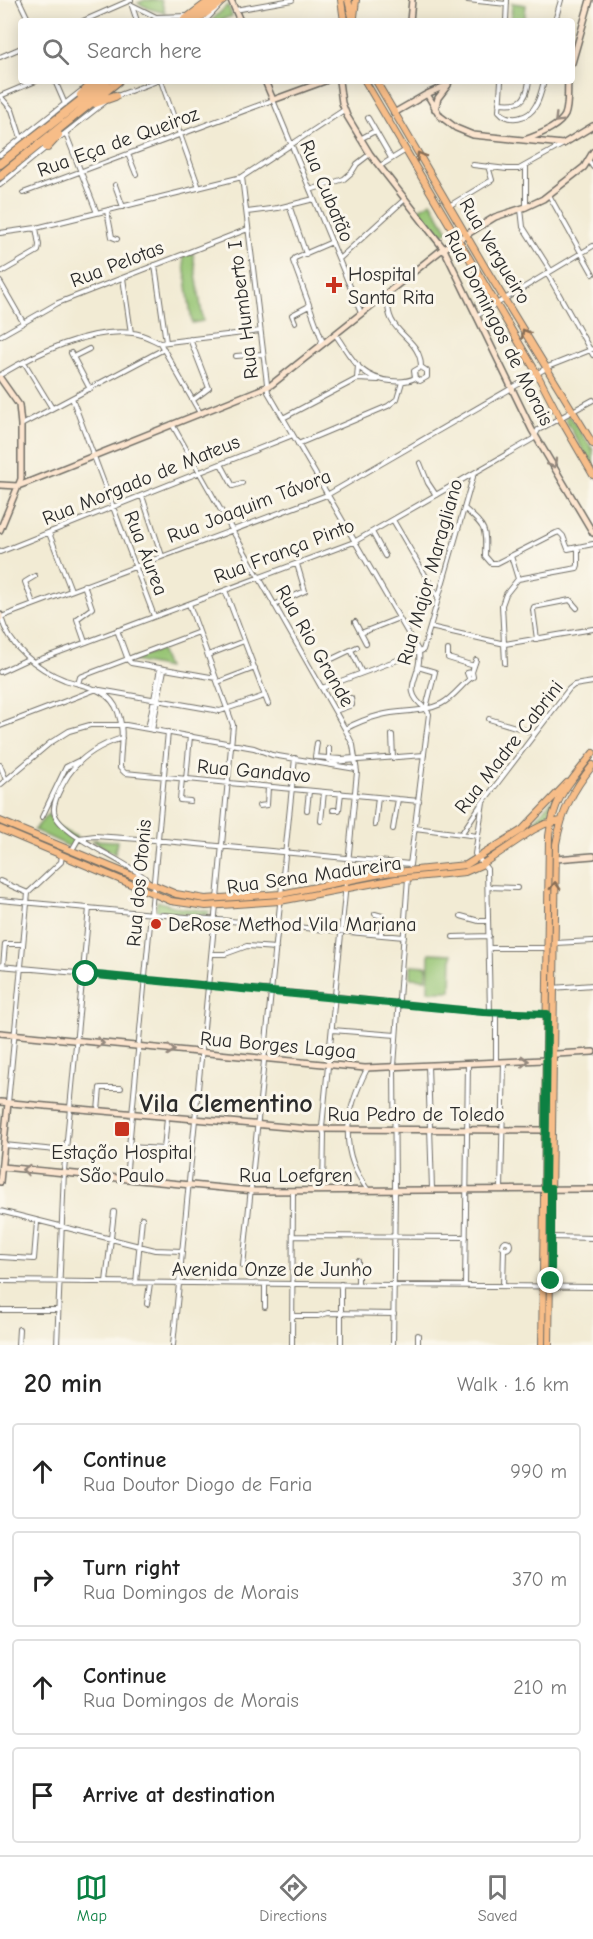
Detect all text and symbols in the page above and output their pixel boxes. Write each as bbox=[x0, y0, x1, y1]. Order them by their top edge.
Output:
search box bbox=[18, 18, 575, 84]
icon: search bbox=[39, 35, 72, 68]
text: Search here bbox=[87, 38, 202, 64]
street label: Rua Eça de Queiroz bbox=[34, 102, 202, 182]
one-way arrow bbox=[554, 113, 565, 123]
street label: Rua Cubatão bbox=[295, 136, 359, 246]
one-way arrow bbox=[415, 151, 427, 162]
street label: Rua Vergueiro bbox=[454, 194, 536, 308]
street label: Rua Domingos de Morais bbox=[440, 227, 558, 429]
street label: Rua Pelotas bbox=[67, 236, 167, 292]
street label: Rua Humberto I bbox=[223, 239, 263, 381]
place label: Hospital Santa Rita bbox=[348, 263, 434, 309]
marker: Hospital Santa Rita bbox=[325, 276, 343, 294]
one-way arrow bbox=[521, 329, 532, 339]
street label: Rua Morgado de Mateus bbox=[39, 430, 243, 530]
one-way arrow bbox=[545, 458, 557, 468]
street label: Rua Joaquim Távora bbox=[164, 464, 334, 548]
street label: Rua Major Maragliano bbox=[392, 476, 468, 668]
street label: Rua Áurea bbox=[119, 507, 174, 599]
street label: Rua França Pinto bbox=[210, 514, 358, 588]
street label: Rua Rio Grande bbox=[271, 581, 359, 711]
street label: Rua Madre Cabrini bbox=[450, 676, 568, 818]
street label: Rua Gandavo bbox=[196, 755, 312, 787]
street label: Rua dos Otonis bbox=[122, 818, 156, 948]
street label: Rua Sena Madureira bbox=[225, 851, 403, 899]
one-way arrow bbox=[549, 882, 562, 891]
place label: DeRose Method Vila Mariana bbox=[168, 913, 417, 936]
marker: DeRose Method Vila Mariana bbox=[149, 917, 163, 931]
route start bbox=[72, 960, 98, 986]
street label: Rua Borges Lagoa bbox=[199, 1027, 357, 1063]
one-way arrow bbox=[95, 1036, 105, 1049]
one-way arrow bbox=[166, 1043, 175, 1056]
one-way arrow bbox=[521, 1054, 530, 1067]
district label: Vila Clementino bbox=[139, 1089, 313, 1119]
street label: Rua Pedro de Toledo bbox=[327, 1103, 505, 1126]
marker: Estação Hospital São Paulo bbox=[113, 1120, 131, 1138]
place label: Estação Hospital São Paulo bbox=[51, 1141, 193, 1187]
one-way arrow bbox=[21, 1164, 30, 1177]
street label: Rua Loefgren bbox=[239, 1164, 353, 1187]
street label: Avenida Onze de Junho bbox=[172, 1258, 372, 1281]
route end bbox=[537, 1267, 563, 1293]
text: 20 min bbox=[24, 1369, 102, 1399]
text: Walk · 1.6 km bbox=[457, 1373, 569, 1396]
text: Continue bbox=[83, 1447, 166, 1473]
icon: ahead bbox=[26, 1455, 59, 1488]
text: 990 m bbox=[510, 1460, 567, 1483]
text: Rua Doutor Diogo de Faria bbox=[83, 1473, 312, 1496]
text: Turn right bbox=[83, 1555, 180, 1581]
icon: right bbox=[26, 1563, 59, 1596]
text: 370 m bbox=[512, 1568, 567, 1591]
text: Rua Domingos de Morais bbox=[83, 1581, 299, 1604]
text: Continue bbox=[83, 1663, 166, 1689]
icon: ahead bbox=[26, 1671, 59, 1704]
text: 210 m bbox=[513, 1676, 567, 1699]
text: Rua Domingos de Morais bbox=[83, 1689, 299, 1712]
icon: arrive bbox=[26, 1779, 59, 1812]
text: Arrive at destination bbox=[83, 1782, 275, 1808]
tab: Map bbox=[75, 1871, 108, 1925]
tab: Directions bbox=[259, 1871, 327, 1925]
tab: Saved bbox=[478, 1871, 518, 1925]

